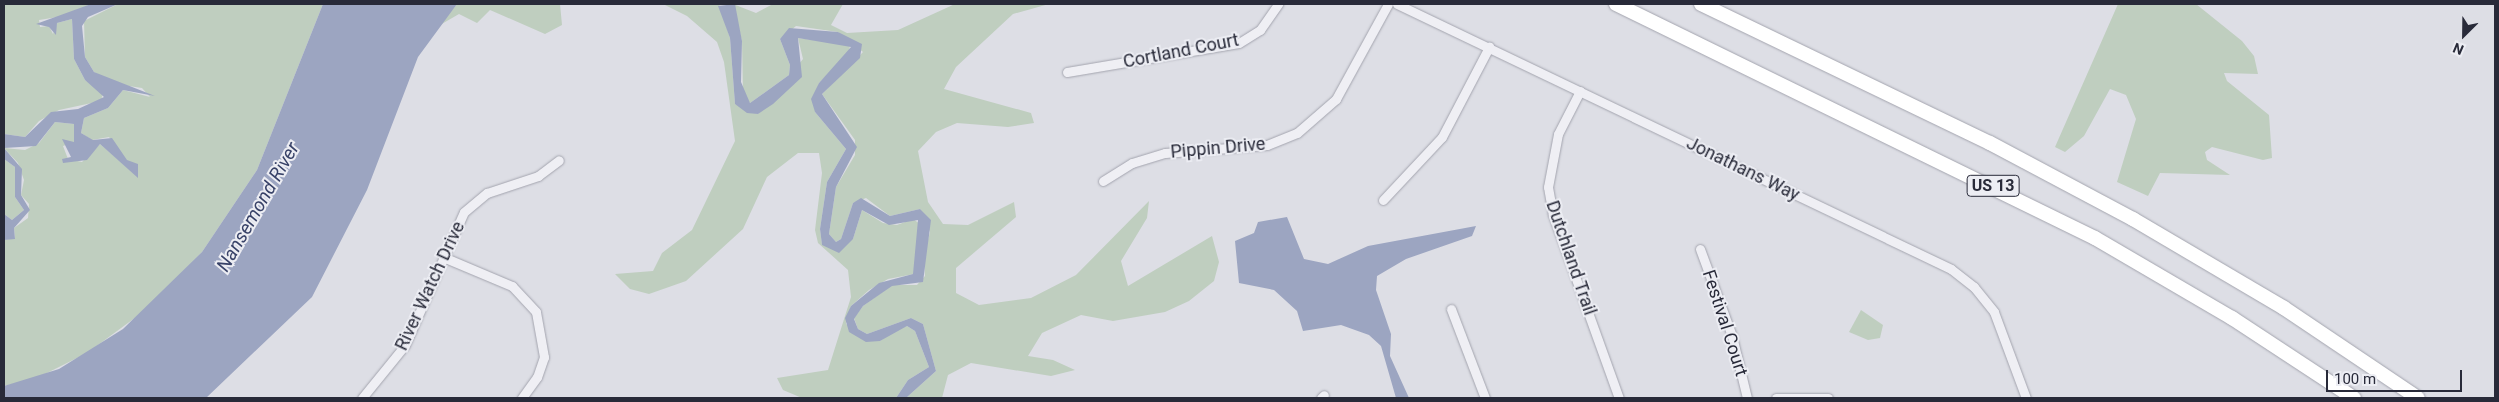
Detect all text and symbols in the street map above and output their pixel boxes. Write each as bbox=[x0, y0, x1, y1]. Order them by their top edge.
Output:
north arrow bbox=[2439, 10, 2489, 60]
street label: Cortland Court bbox=[1121, 29, 1241, 73]
text: N bbox=[2450, 40, 2466, 58]
street label: Jonathans Way bbox=[1683, 132, 1803, 206]
street label: Pippin Drive bbox=[1170, 133, 1266, 163]
water label: Nansemond River bbox=[212, 138, 304, 276]
road number: US 13 bbox=[1966, 172, 2020, 200]
street label: Dutchland Trail bbox=[1541, 198, 1601, 318]
street label: River Watch Drive bbox=[391, 218, 469, 354]
street label: Festival Court bbox=[1698, 267, 1752, 379]
scale bar bbox=[2329, 360, 2465, 392]
text: 100 m bbox=[2334, 370, 2376, 388]

